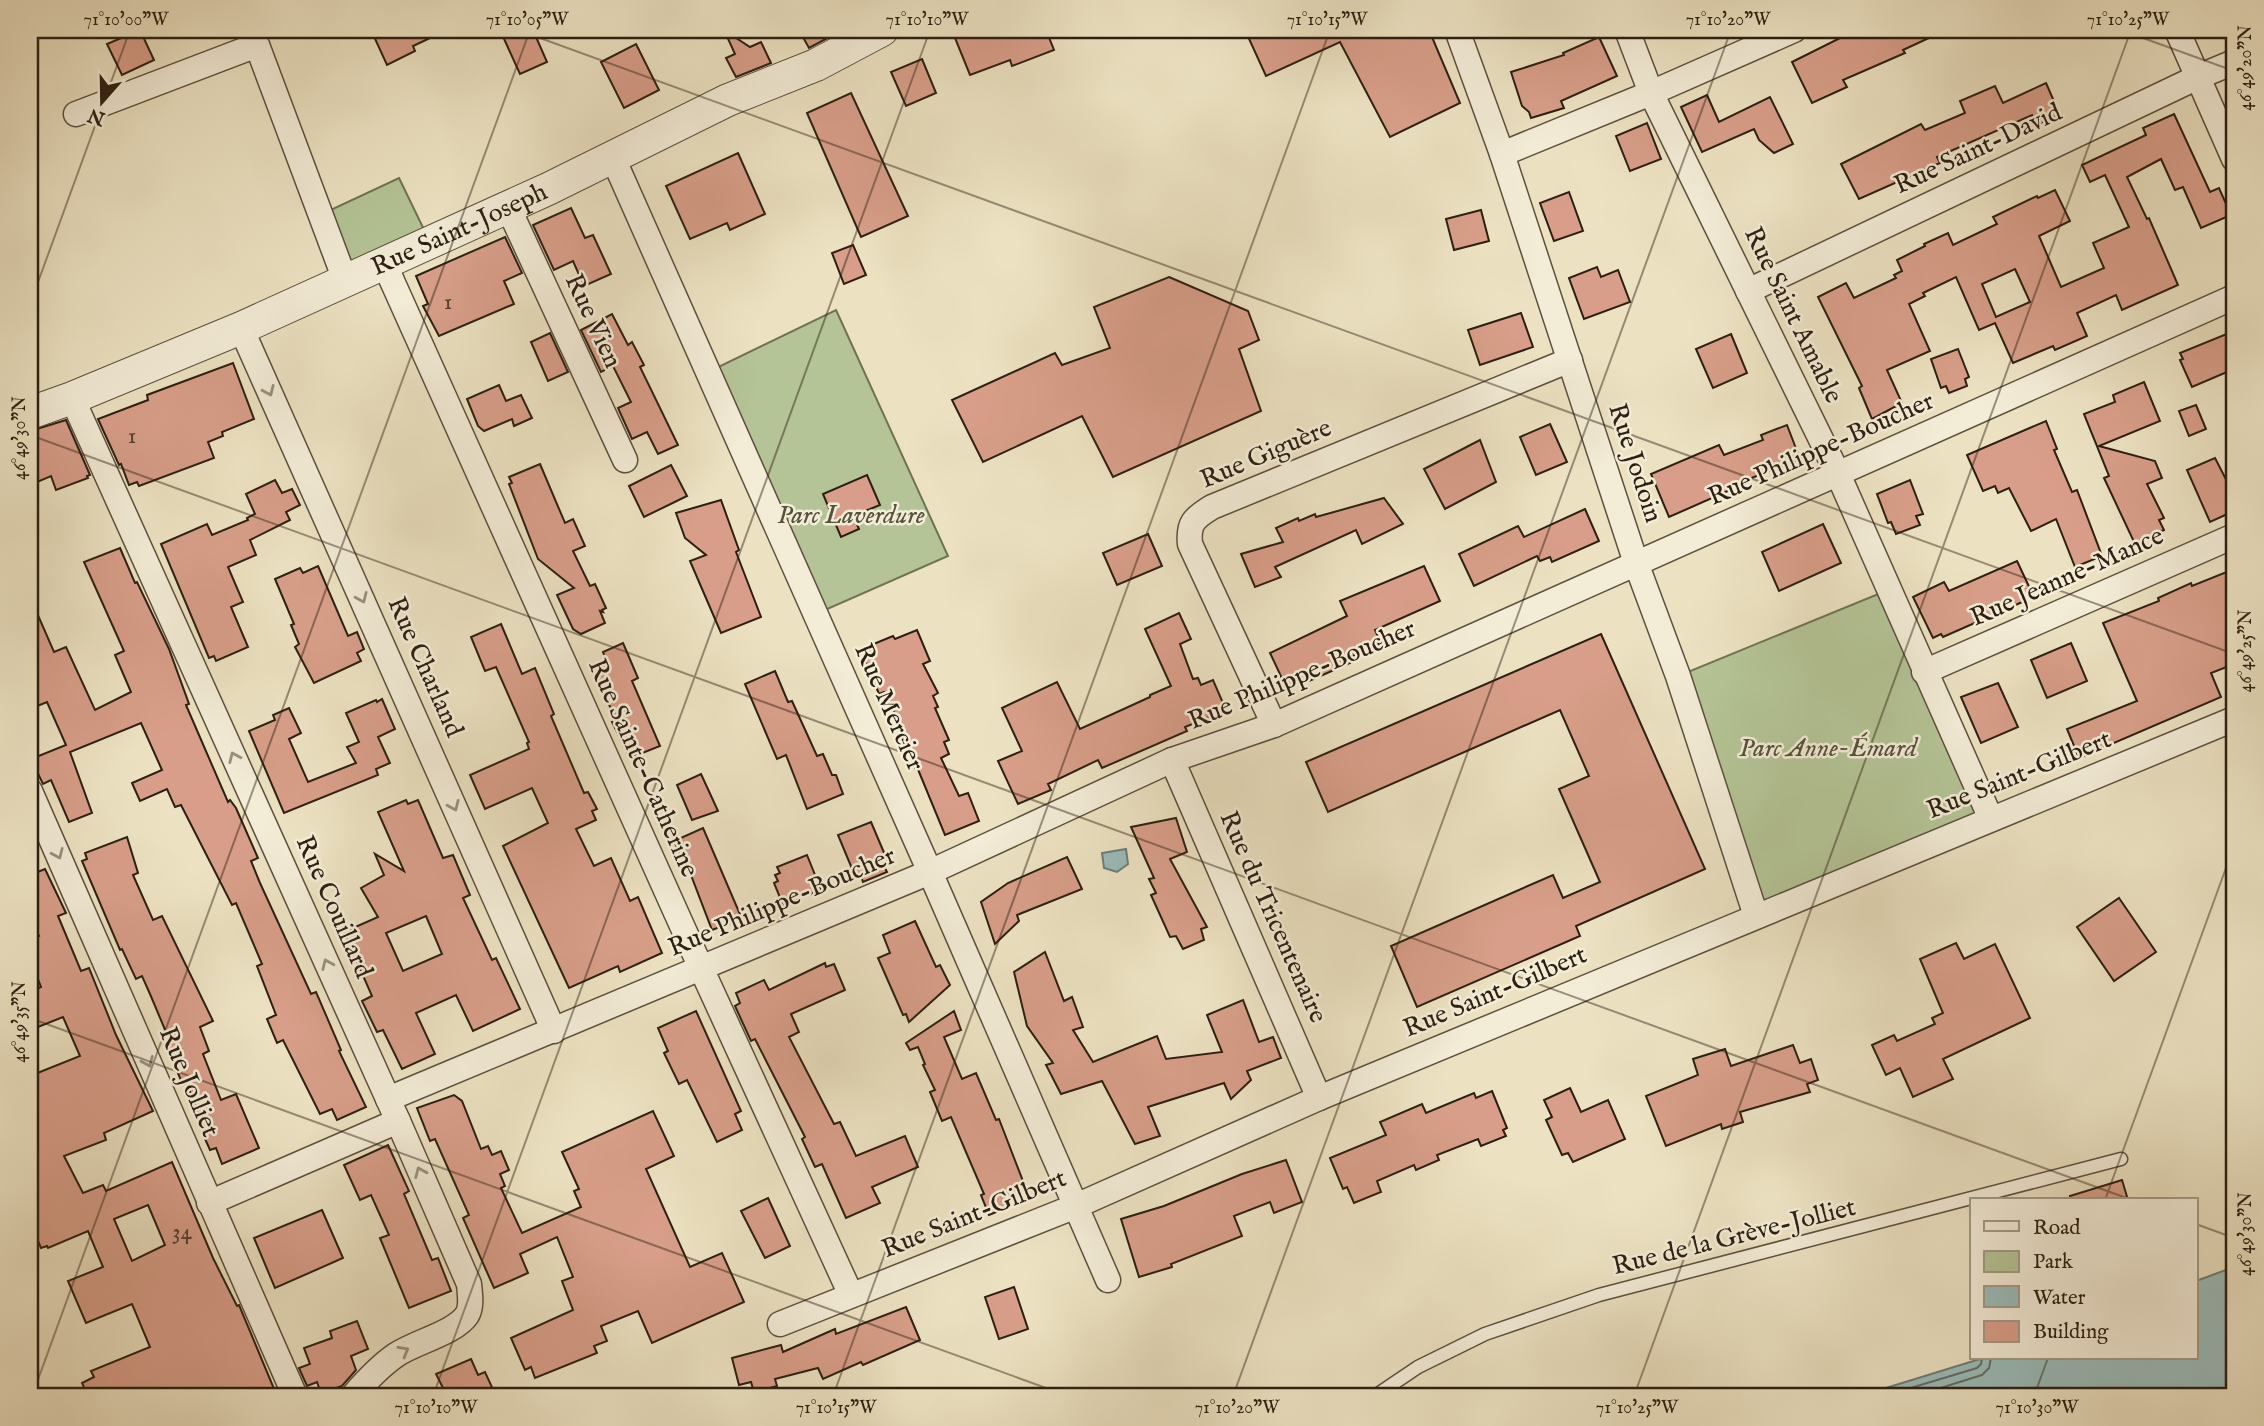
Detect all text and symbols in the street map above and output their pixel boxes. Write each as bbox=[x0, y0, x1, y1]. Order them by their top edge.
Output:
text: 71°10'00"W bbox=[83, 9, 169, 32]
text: 71°10'05"W bbox=[486, 9, 569, 32]
text: 71°10'10"W bbox=[886, 9, 969, 32]
text: 71°10'15"W bbox=[1287, 9, 1368, 32]
text: 71°10'20"W bbox=[1686, 9, 1771, 32]
text: 71°10'25"W bbox=[2087, 9, 2170, 32]
text: 46°49'20"N bbox=[2235, 25, 2258, 111]
north arrow bbox=[66, 66, 136, 136]
street label: Rue Saint-David bbox=[1889, 96, 2067, 202]
text: N bbox=[85, 102, 110, 131]
street label: Rue Saint-Joseph bbox=[366, 175, 553, 283]
street label: Rue Saint Amable bbox=[1736, 221, 1850, 409]
street label: Rue Vien bbox=[557, 269, 629, 374]
house number: 1 bbox=[444, 288, 452, 317]
one-way arrow bbox=[261, 383, 275, 396]
street label: Rue Philippe-Boucher bbox=[1703, 384, 1939, 514]
text: 46°49'30"N bbox=[9, 396, 32, 480]
street label: Rue Jodoin bbox=[1600, 399, 1670, 527]
street label: Rue Giguère bbox=[1195, 412, 1337, 496]
house number: 1 bbox=[128, 422, 136, 451]
park label: Parc Laverdure bbox=[777, 499, 925, 532]
street label: Rue Jeanne-Mance bbox=[1965, 520, 2169, 634]
one-way arrow bbox=[354, 591, 368, 604]
street label: Rue Charland bbox=[379, 592, 471, 742]
text: 46°49'25"N bbox=[2235, 609, 2258, 693]
street label: Rue Philippe-Boucher bbox=[1183, 612, 1421, 738]
street label: Rue Mercier bbox=[846, 638, 932, 776]
street label: Rue Sainte-Catherine bbox=[580, 654, 706, 882]
street label: Rue Saint-Gilbert bbox=[1922, 723, 2116, 827]
park label: Parc Anne-Émard bbox=[1739, 732, 1919, 765]
one-way arrow bbox=[228, 752, 242, 764]
one-way arrow bbox=[446, 799, 460, 812]
street label: Rue du Tricentenaire bbox=[1211, 806, 1335, 1028]
street label: Rue Couillard bbox=[288, 831, 380, 984]
street label: Rue Philippe-Boucher bbox=[663, 839, 901, 965]
one-way arrow bbox=[50, 846, 64, 859]
street label: Rue Saint-Gilbert bbox=[1398, 938, 1592, 1045]
one-way arrow bbox=[321, 959, 335, 971]
text: 46°49'35"N bbox=[9, 981, 32, 1063]
street label: Rue Jolliet bbox=[151, 1022, 227, 1142]
one-way arrow bbox=[140, 1055, 154, 1068]
street label: Rue Saint-Gilbert bbox=[877, 1162, 1071, 1266]
one-way arrow bbox=[415, 1166, 429, 1178]
street label: Rue de la Grève-Jolliet bbox=[1609, 1191, 1859, 1283]
text: 46°49'30"N bbox=[2235, 1192, 2258, 1276]
legend bbox=[1970, 1198, 2198, 1360]
text: Road bbox=[2033, 1215, 2081, 1242]
house number: 34 bbox=[172, 1218, 193, 1247]
text: Park bbox=[2033, 1249, 2074, 1276]
text: Water bbox=[2033, 1285, 2086, 1312]
text: Building bbox=[2033, 1319, 2109, 1346]
one-way arrow bbox=[397, 1346, 409, 1359]
text: 71°10'10"W bbox=[395, 1397, 478, 1420]
text: 71°10'15"W bbox=[796, 1397, 877, 1420]
text: 71°10'20"W bbox=[1195, 1397, 1280, 1420]
text: 71°10'25"W bbox=[1596, 1397, 1679, 1420]
text: 71°10'30"W bbox=[1996, 1397, 2079, 1420]

